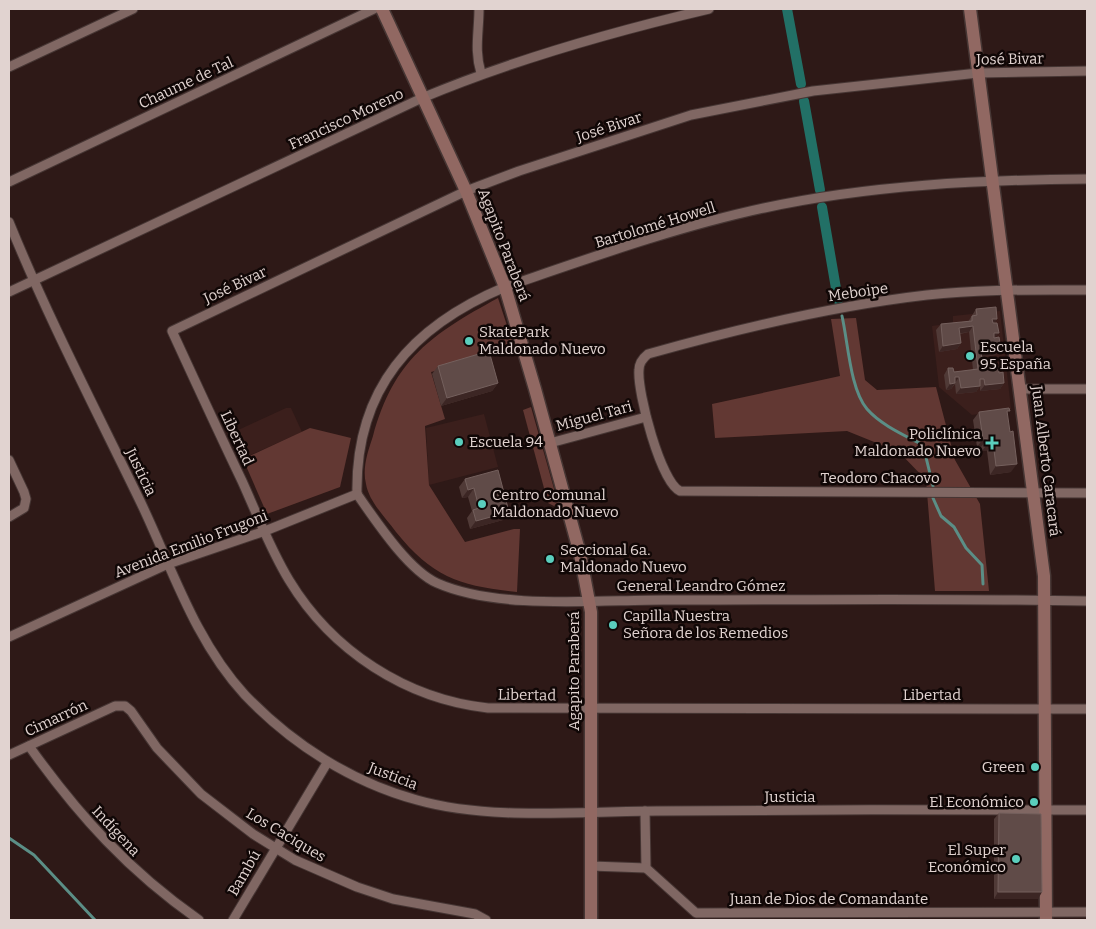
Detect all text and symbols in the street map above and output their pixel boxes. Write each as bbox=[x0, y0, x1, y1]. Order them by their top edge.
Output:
street label: José Bivar bbox=[975, 49, 1044, 69]
street label: Chaume de Tal bbox=[136, 53, 236, 113]
street label: Francisco Moreno bbox=[286, 85, 406, 153]
street label: José Bivar bbox=[573, 108, 644, 146]
street label: Agapito Paraberá bbox=[474, 186, 534, 304]
street label: Bartolomé Howell bbox=[593, 198, 717, 252]
street label: José Bivar bbox=[200, 262, 270, 308]
street label: Meboipe bbox=[827, 279, 889, 305]
place label: SkatePark Maldonado Nuevo bbox=[479, 323, 606, 358]
marker: SkatePark Maldonado Nuevo bbox=[463, 335, 475, 347]
place label: Escuela 95 España bbox=[980, 338, 1051, 373]
marker: Escuela 95 España bbox=[964, 350, 976, 362]
street label: Juan Alberto Caracará bbox=[1028, 384, 1064, 537]
street label: Miguel Tari bbox=[554, 397, 635, 435]
street label: Libertad bbox=[216, 408, 258, 468]
place label: Policlínica Maldonado Nuevo bbox=[854, 425, 981, 460]
place label: Escuela 94 bbox=[469, 433, 543, 451]
marker: Escuela 94 bbox=[453, 436, 465, 448]
marker: Policlínica Maldonado Nuevo bbox=[985, 436, 999, 450]
street label: Justicia bbox=[121, 444, 160, 499]
street label: Teodoro Chacovo bbox=[820, 469, 940, 487]
place label: Centro Comunal Maldonado Nuevo bbox=[492, 486, 619, 521]
marker: Centro Comunal Maldonado Nuevo bbox=[476, 498, 488, 510]
street label: Avenida Emilio Frugoni bbox=[112, 506, 271, 582]
place label: Seccional 6a. Maldonado Nuevo bbox=[560, 541, 687, 576]
marker: Seccional 6a. Maldonado Nuevo bbox=[544, 553, 556, 565]
street label: General Leandro Gómez bbox=[617, 577, 785, 595]
place label: Capilla Nuestra Señora de los Remedios bbox=[623, 607, 788, 642]
street label: Agapito Paraberá bbox=[565, 611, 583, 731]
marker: Capilla Nuestra Señora de los Remedios bbox=[607, 619, 619, 631]
street label: Libertad bbox=[498, 685, 556, 705]
street label: Libertad bbox=[903, 686, 961, 704]
street label: Cimarrón bbox=[22, 695, 91, 740]
street label: Justicia bbox=[365, 758, 420, 794]
place label: Green bbox=[982, 758, 1025, 776]
marker: Green bbox=[1029, 761, 1041, 773]
street label: Justicia bbox=[763, 788, 816, 806]
place label: El Económico bbox=[929, 793, 1024, 811]
marker: El Económico bbox=[1028, 796, 1040, 808]
street label: Indígena bbox=[88, 802, 144, 860]
street label: Los Caciques bbox=[243, 804, 329, 866]
place label: El Super Económico bbox=[928, 841, 1006, 876]
street label: Bambú bbox=[224, 847, 264, 899]
marker: El Super Económico bbox=[1010, 853, 1022, 865]
street label: Juan de Dios de Comandante bbox=[729, 890, 928, 908]

